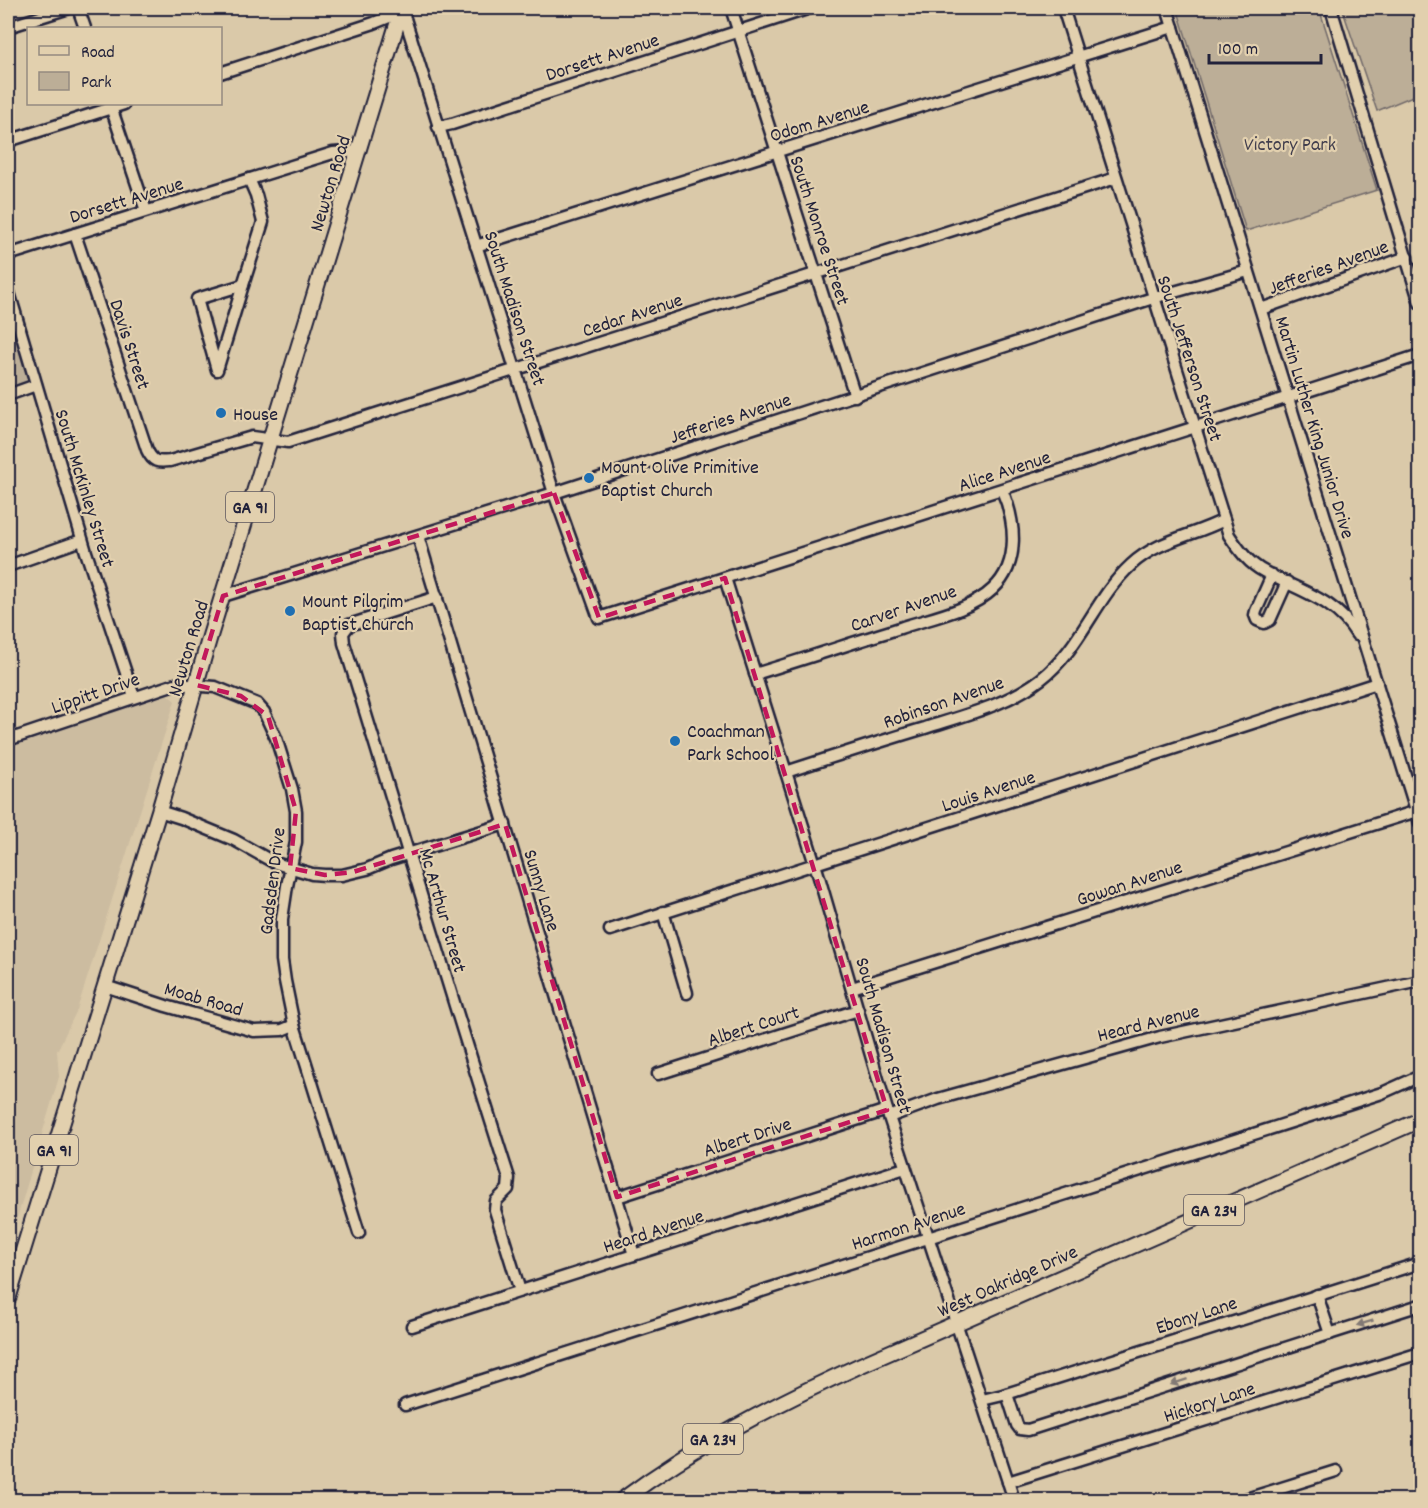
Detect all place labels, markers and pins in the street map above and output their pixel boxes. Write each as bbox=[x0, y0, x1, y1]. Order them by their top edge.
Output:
place label: House bbox=[233, 402, 278, 430]
marker: House bbox=[214, 406, 228, 420]
place label: Mount Olive Primitive Baptist Church bbox=[601, 455, 759, 506]
marker: Mount Olive Primitive Baptist Church bbox=[582, 471, 596, 485]
place label: Mount Pilgrim Baptist Church bbox=[302, 589, 414, 640]
marker: Mount Pilgrim Baptist Church bbox=[283, 604, 297, 618]
place label: Coachman Park School bbox=[687, 719, 774, 770]
marker: Coachman Park School bbox=[668, 734, 682, 748]

